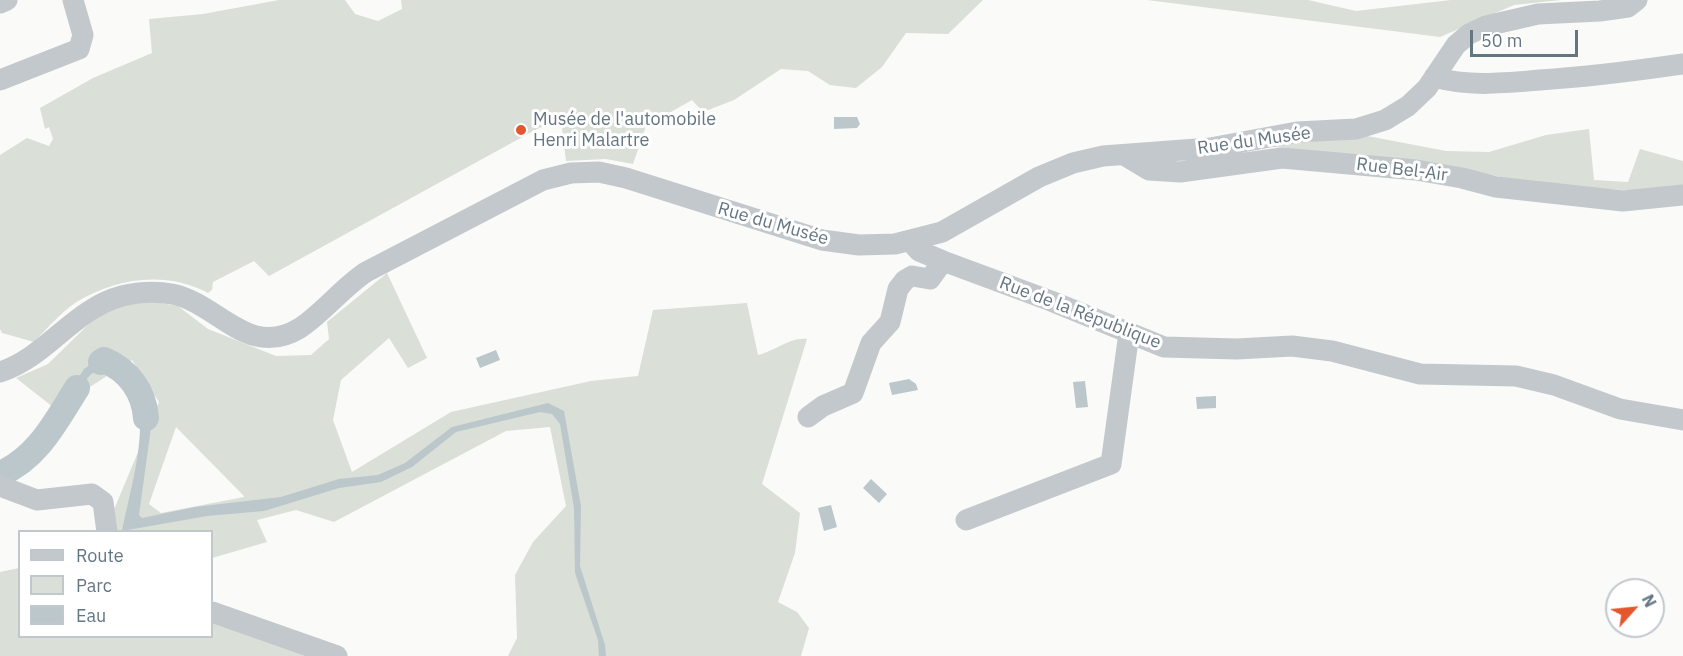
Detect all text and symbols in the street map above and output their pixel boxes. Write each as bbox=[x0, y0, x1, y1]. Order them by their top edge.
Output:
scale bar bbox=[1473, 18, 1581, 56]
text: 50 m bbox=[1481, 29, 1523, 52]
place label: Musée de l'automobile Henri Malartre bbox=[533, 109, 716, 152]
street label: Rue du Musée bbox=[1196, 122, 1312, 160]
marker: Musée de l'automobile Henri Malartre bbox=[514, 123, 528, 137]
street label: Rue Bel-Air bbox=[1355, 154, 1449, 186]
street label: Rue du Musée bbox=[715, 198, 831, 250]
street label: Rue de la République bbox=[996, 272, 1164, 354]
legend bbox=[18, 530, 213, 638]
text: Route bbox=[76, 544, 124, 567]
text: Parc bbox=[76, 574, 112, 597]
north arrow bbox=[1605, 578, 1665, 638]
text: N bbox=[1638, 591, 1661, 610]
text: Eau bbox=[76, 604, 106, 627]

